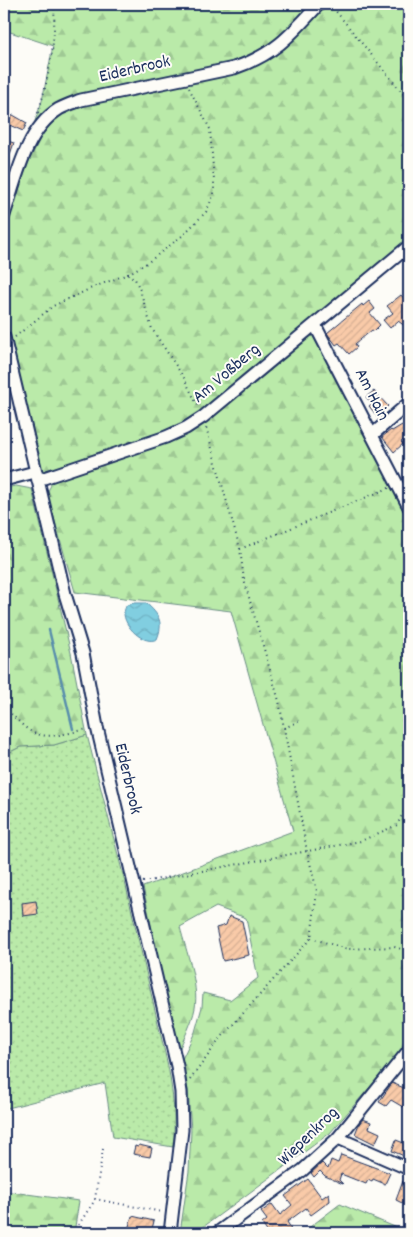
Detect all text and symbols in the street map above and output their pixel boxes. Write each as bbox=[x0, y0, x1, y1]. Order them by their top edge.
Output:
street label: Eiderbrook bbox=[97, 50, 173, 90]
street label: Am Voßberg bbox=[188, 338, 266, 410]
street label: Am Hain bbox=[347, 365, 395, 425]
street label: Eiderbrook bbox=[107, 741, 147, 817]
street label: Wiepenkrog bbox=[273, 1102, 345, 1172]

